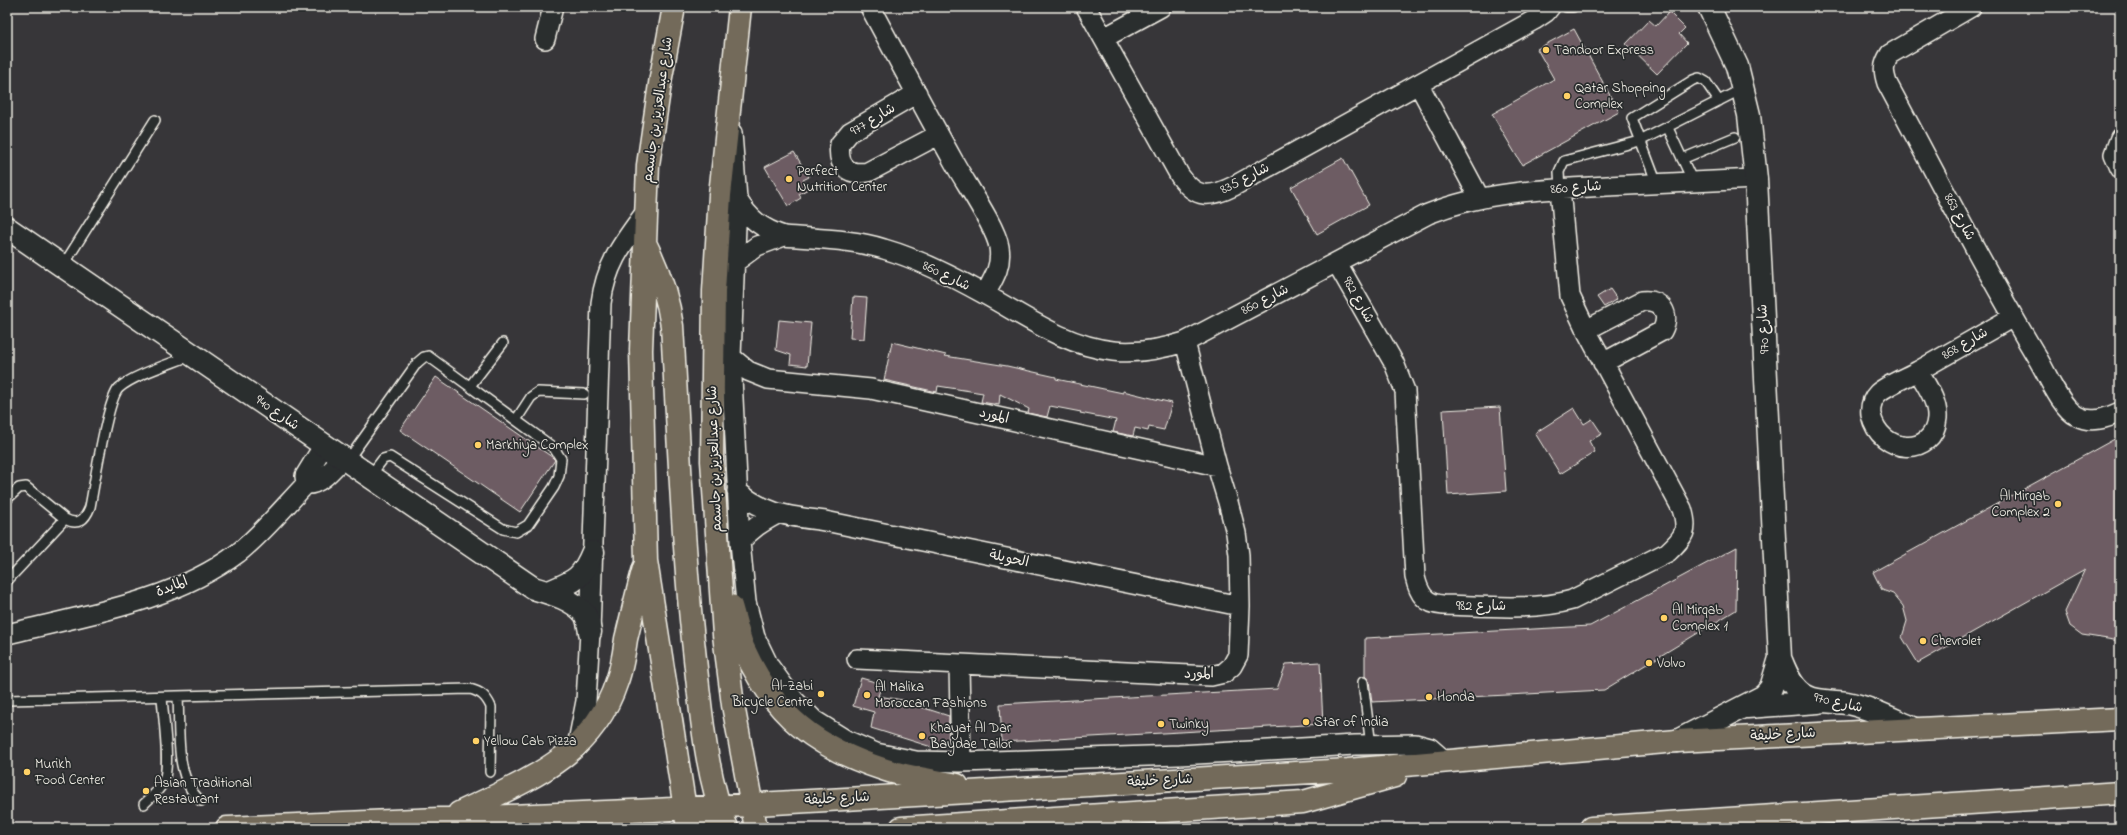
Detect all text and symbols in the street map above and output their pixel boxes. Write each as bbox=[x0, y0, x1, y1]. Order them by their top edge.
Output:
street label: شارع عبدالعزيز بن جاسمم bbox=[637, 36, 679, 184]
place label: Tandoor Express bbox=[1554, 40, 1654, 61]
marker: Tandoor Express bbox=[1541, 45, 1551, 55]
place label: Qatar Shopping Complex bbox=[1575, 78, 1666, 115]
marker: Qatar Shopping Complex bbox=[1562, 91, 1572, 101]
street label: شارع 977 bbox=[846, 98, 900, 142]
street label: شارع 835 bbox=[1217, 158, 1273, 200]
place label: Perfect Nutrition Center bbox=[797, 161, 888, 198]
marker: Perfect Nutrition Center bbox=[784, 174, 794, 184]
street label: شارع 860 bbox=[1550, 176, 1602, 200]
street label: شارع 863 bbox=[1938, 190, 1980, 244]
street label: شارع 860 bbox=[918, 255, 974, 297]
street label: شارع 982 bbox=[1337, 273, 1379, 327]
street label: شارع 860 bbox=[1237, 279, 1293, 321]
street label: شارع 970 bbox=[1752, 304, 1776, 354]
street label: شارع 868 bbox=[1938, 322, 1992, 366]
street label: شارع عبدالعزيز بن جاسمم bbox=[702, 385, 728, 533]
street label: شارع 940 bbox=[251, 390, 303, 436]
street label: المورد bbox=[977, 402, 1011, 430]
place label: Markhiya Complex bbox=[486, 435, 588, 457]
marker: Markhiya Complex bbox=[473, 440, 483, 450]
place label: Al Mirqab Complex 2 bbox=[1992, 486, 2051, 523]
marker: Al Mirqab Complex 2 bbox=[2053, 499, 2063, 509]
street label: الحويلة bbox=[987, 545, 1031, 573]
street label: المايدة bbox=[153, 571, 191, 603]
street label: شارع 982 bbox=[1456, 596, 1506, 617]
place label: Al Mirqab Complex 1 bbox=[1672, 600, 1728, 637]
marker: Al Mirqab Complex 1 bbox=[1659, 613, 1669, 623]
place label: Chevrolet bbox=[1931, 631, 1982, 652]
marker: Chevrolet bbox=[1918, 636, 1928, 646]
place label: Volvo bbox=[1656, 653, 1685, 674]
marker: Volvo bbox=[1644, 658, 1654, 668]
street label: المورد bbox=[1184, 663, 1214, 685]
place label: Al-Zabi Bicycle Centre bbox=[731, 676, 814, 714]
place label: Al Malika Moroccan Fashions bbox=[875, 677, 987, 714]
place label: Honda bbox=[1437, 687, 1475, 708]
street label: شارع 970 bbox=[1811, 687, 1865, 719]
marker: Al-Zabi Bicycle Centre bbox=[816, 689, 826, 699]
marker: Al Malika Moroccan Fashions bbox=[862, 690, 872, 700]
marker: Honda bbox=[1424, 692, 1434, 702]
place label: Star of India bbox=[1314, 712, 1389, 733]
place label: Twinky bbox=[1169, 714, 1209, 736]
marker: Star of India bbox=[1301, 717, 1311, 727]
place label: Khayat Al Dar Baydae Tailor bbox=[929, 718, 1013, 756]
marker: Twinky bbox=[1156, 719, 1166, 729]
street label: شارع خليفة bbox=[1750, 723, 1816, 747]
place label: Yellow Cab Pizza bbox=[484, 731, 577, 752]
marker: Khayat Al Dar Baydae Tailor bbox=[917, 731, 927, 741]
marker: Yellow Cab Pizza bbox=[471, 736, 481, 746]
place label: Murikh Food Center bbox=[34, 754, 106, 791]
marker: Murikh Food Center bbox=[22, 767, 32, 777]
street label: شارع خليفة bbox=[1127, 769, 1193, 793]
place label: Asian Traditional Restaurant bbox=[154, 773, 252, 810]
marker: Asian Traditional Restaurant bbox=[141, 786, 151, 796]
street label: شارع خليفة bbox=[804, 787, 870, 811]

